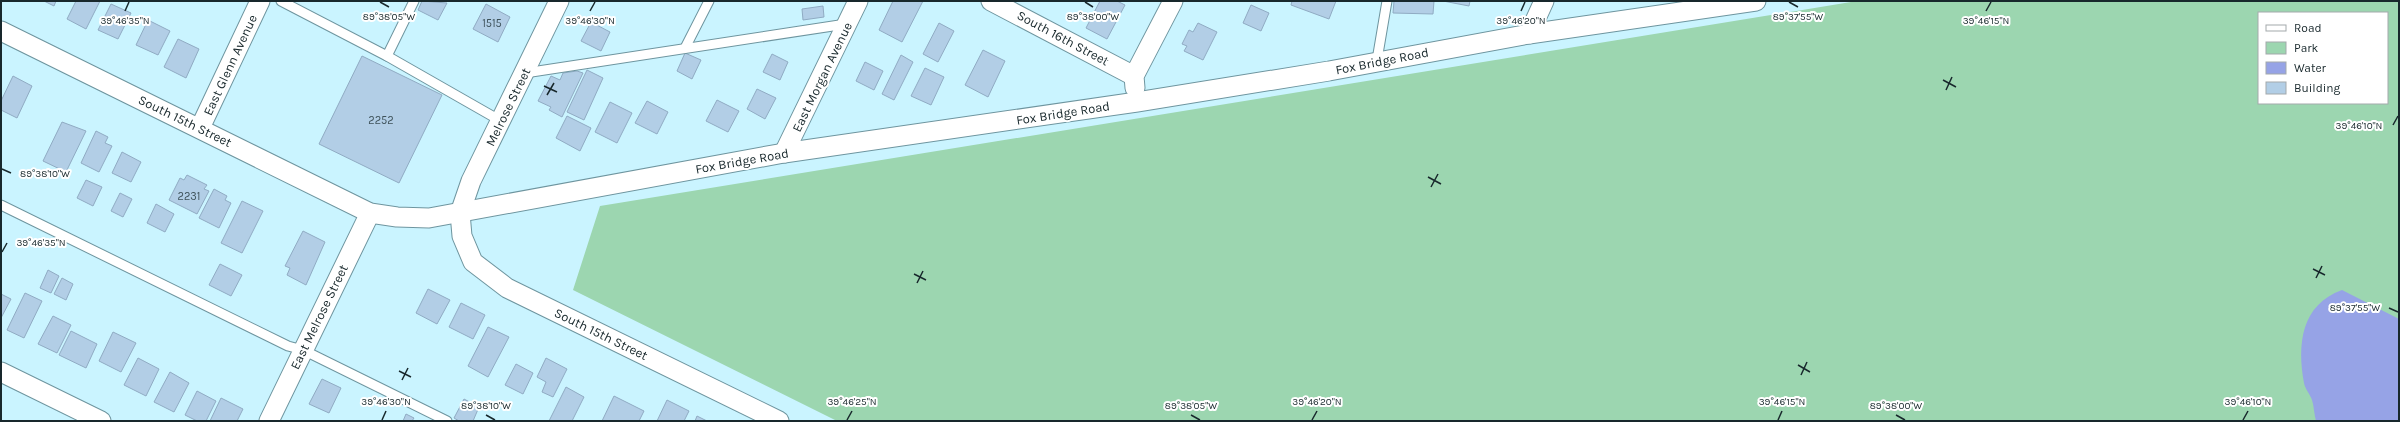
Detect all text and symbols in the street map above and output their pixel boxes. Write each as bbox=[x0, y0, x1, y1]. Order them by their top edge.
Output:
street label: South 16th Street bbox=[1014, 7, 1112, 69]
text: 89°38'05"W bbox=[363, 11, 415, 23]
text: 89°38'00"W bbox=[1067, 11, 1119, 23]
text: 89°37'55"W bbox=[1773, 11, 1823, 23]
street label: East Glenn Avenue bbox=[200, 12, 260, 118]
legend bbox=[2258, 12, 2388, 104]
text: 39°46'35"N bbox=[100, 15, 150, 27]
text: 39°46'30"N bbox=[565, 15, 615, 27]
text: 39°46'20"N bbox=[1496, 15, 1546, 27]
text: 39°46'15"N bbox=[1963, 15, 2009, 27]
house number: 1515 bbox=[482, 17, 502, 30]
street label: East Morgan Avenue bbox=[789, 19, 855, 134]
text: Road bbox=[2294, 21, 2322, 35]
text: Park bbox=[2294, 41, 2319, 55]
street label: Fox Bridge Road bbox=[1334, 45, 1430, 77]
text: Water bbox=[2294, 61, 2327, 75]
street label: Melrose Street bbox=[483, 65, 534, 149]
text: Building bbox=[2294, 81, 2341, 95]
street label: South 15th Street bbox=[136, 92, 234, 150]
street label: Fox Bridge Road bbox=[1015, 98, 1111, 128]
house number: 2252 bbox=[368, 114, 394, 127]
text: 39°46'10"N bbox=[2336, 120, 2382, 132]
street label: Fox Bridge Road bbox=[694, 145, 790, 177]
text: 89°38'10"W bbox=[20, 168, 70, 180]
house number: 2231 bbox=[178, 190, 200, 203]
text: 39°46'35"N bbox=[16, 237, 66, 249]
street label: East Melrose Street bbox=[287, 262, 351, 372]
text: 89°37'55"W bbox=[2330, 302, 2380, 314]
street label: South 15th Street bbox=[552, 305, 650, 363]
text: 39°46'30"N bbox=[361, 396, 411, 408]
text: 39°46'25"N bbox=[827, 396, 877, 408]
text: 39°46'20"N bbox=[1292, 396, 1342, 408]
text: 39°46'15"N bbox=[1759, 396, 1805, 408]
text: 39°46'10"N bbox=[2225, 396, 2271, 408]
text: 89°38'10"W bbox=[461, 400, 511, 412]
text: 89°38'05"W bbox=[1165, 400, 1217, 412]
text: 89°38'00"W bbox=[1870, 400, 1922, 412]

